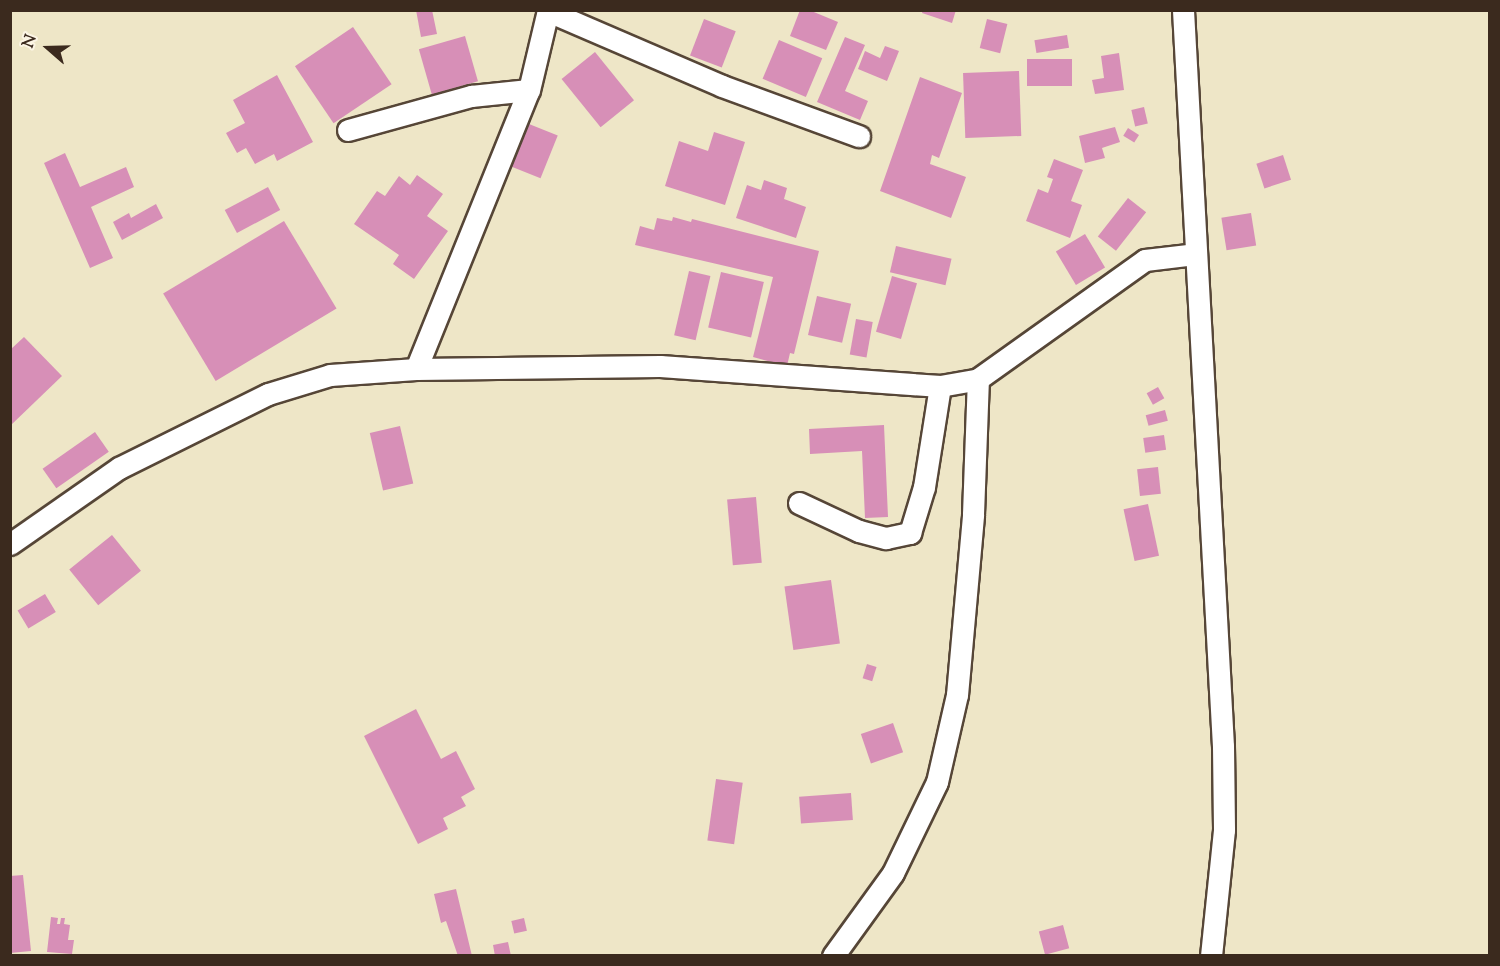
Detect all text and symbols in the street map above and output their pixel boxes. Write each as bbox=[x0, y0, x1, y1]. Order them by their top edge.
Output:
north arrow bbox=[18, 18, 78, 78]
text: N bbox=[18, 32, 44, 52]

